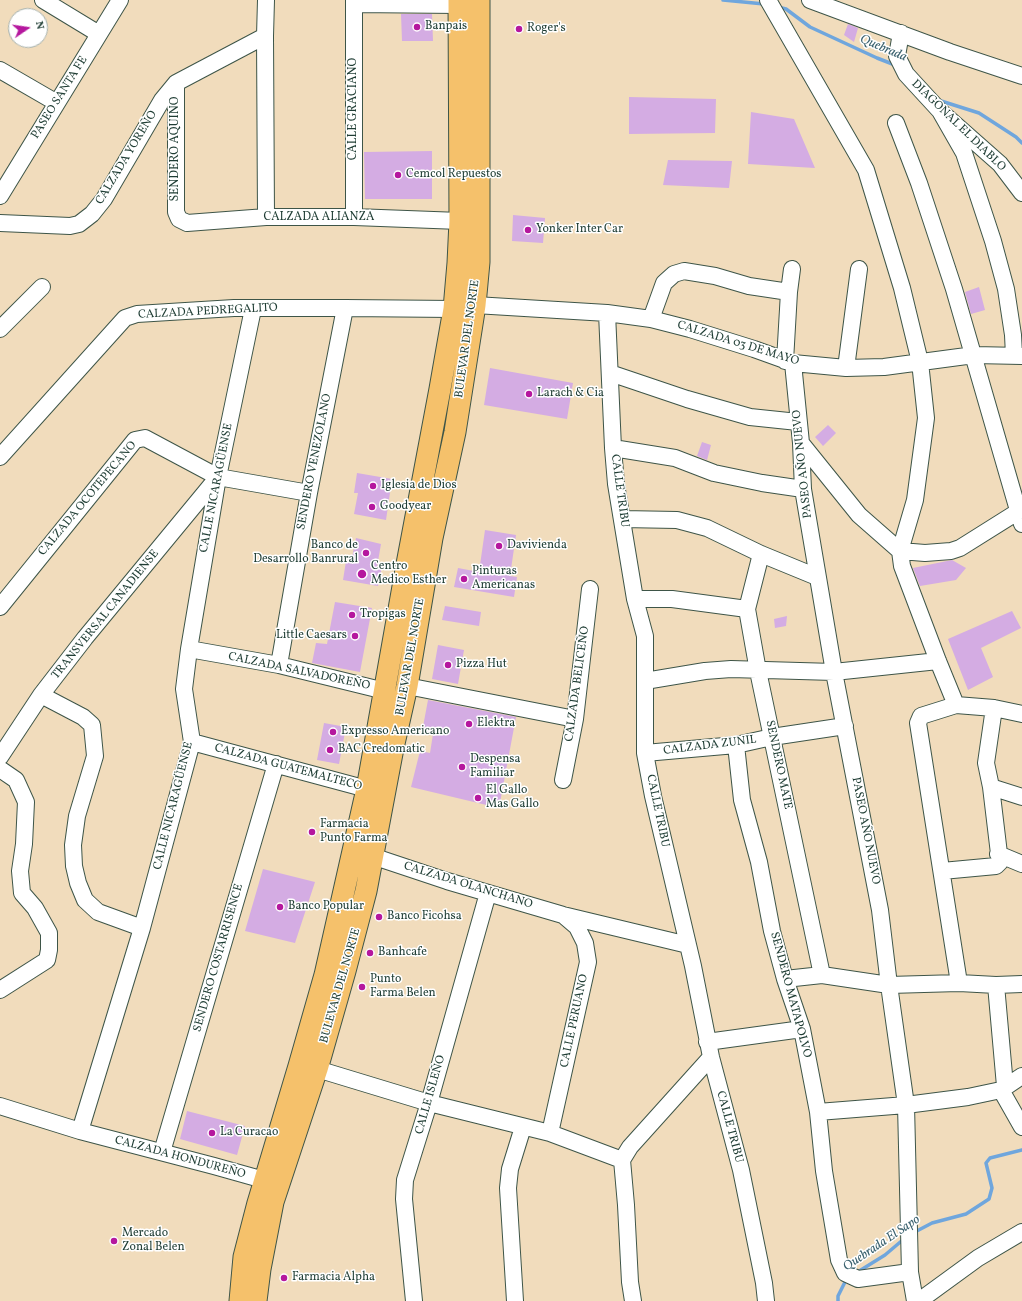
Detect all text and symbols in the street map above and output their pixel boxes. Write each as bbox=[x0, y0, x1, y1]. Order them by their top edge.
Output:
north arrow bbox=[8, 8, 48, 48]
text: N bbox=[31, 20, 47, 31]
place label: Banpais bbox=[425, 20, 467, 34]
marker: Banpais bbox=[412, 22, 422, 32]
place label: Roger's bbox=[527, 22, 566, 36]
marker: Roger's bbox=[514, 24, 524, 34]
water label: Quebrada bbox=[857, 32, 909, 66]
street label: PASEO SANTA FE bbox=[29, 54, 91, 142]
street label: CALLE GRACIANO bbox=[347, 58, 361, 160]
street label: DIAGONAL EL DIABLO bbox=[908, 77, 1008, 175]
street label: SENDERO AQUINO bbox=[169, 96, 183, 202]
street label: CALZADA YOREÑO bbox=[93, 108, 161, 208]
place label: Cemcol Repuestos bbox=[406, 168, 501, 182]
marker: Cemcol Repuestos bbox=[393, 170, 403, 180]
street label: CALZADA ALIANZA bbox=[264, 211, 374, 225]
place label: Yonker Inter Car bbox=[536, 223, 623, 237]
marker: Yonker Inter Car bbox=[523, 225, 533, 235]
street label: BULEVAR DEL NORTE bbox=[453, 279, 483, 399]
street label: CALZADA PEDREGALITO bbox=[138, 301, 278, 323]
street label: CALZADA 03 DE MAYO bbox=[675, 319, 801, 369]
place label: Larach & Cia bbox=[537, 387, 604, 401]
marker: Larach & Cia bbox=[524, 389, 534, 399]
street label: SENDERO VENEZOLANO bbox=[295, 392, 335, 532]
street label: PASEO AÑO NUEVO bbox=[790, 409, 816, 519]
street label: CALLE NICARAGÜENSE bbox=[197, 422, 237, 554]
street label: CALZADA OCOTEPECANO bbox=[36, 439, 140, 559]
street label: CALLE TRIBU bbox=[607, 453, 631, 529]
place label: Iglesia de Dios bbox=[381, 479, 457, 493]
marker: Iglesia de Dios bbox=[368, 481, 378, 491]
place label: Goodyear bbox=[380, 500, 431, 514]
marker: Goodyear bbox=[367, 502, 377, 512]
place label: Banco de Desarrollo Banrural bbox=[253, 539, 358, 567]
place label: Davivienda bbox=[507, 539, 567, 553]
marker: Davivienda bbox=[494, 541, 504, 551]
street label: TRANSVERSAL CANADIENSE bbox=[49, 547, 163, 683]
marker: Banco de Desarrollo Banrural bbox=[361, 548, 371, 558]
place label: Centro Medico Esther bbox=[371, 560, 447, 588]
place label: Pinturas Americanas bbox=[472, 565, 535, 593]
marker: Centro Medico Esther bbox=[356, 568, 368, 580]
marker: Pinturas Americanas bbox=[459, 574, 469, 584]
street label: BULEVAR DEL NORTE bbox=[394, 597, 428, 717]
place label: Tropigas bbox=[360, 608, 406, 622]
marker: Tropigas bbox=[347, 610, 357, 620]
street label: CALZADA BELICEÑO bbox=[563, 625, 593, 743]
place label: Little Caesars bbox=[276, 629, 347, 643]
marker: Little Caesars bbox=[350, 631, 360, 641]
street label: CALZADA SALVADOREÑO bbox=[227, 650, 371, 694]
place label: Pizza Hut bbox=[456, 658, 507, 672]
marker: Pizza Hut bbox=[443, 660, 453, 670]
place label: Elektra bbox=[477, 717, 515, 731]
marker: Elektra bbox=[464, 719, 474, 729]
street label: SENDERO MATE bbox=[762, 719, 794, 811]
place label: Expresso Americano bbox=[341, 725, 449, 739]
marker: Expresso Americano bbox=[328, 727, 338, 737]
street label: CALZADA ZUNIL bbox=[663, 733, 757, 759]
street label: CALLE NICARAGÜENSE bbox=[151, 740, 197, 872]
street label: CALZADA GUATEMALTECO bbox=[213, 741, 363, 795]
place label: BAC Credomatic bbox=[338, 743, 425, 757]
marker: BAC Credomatic bbox=[325, 745, 335, 755]
place label: Despensa Familiar bbox=[470, 753, 520, 781]
marker: Despensa Familiar bbox=[457, 762, 467, 772]
street label: CALLE TRIBU bbox=[642, 773, 672, 849]
street label: PASEO AÑO NUEVO bbox=[848, 776, 882, 886]
place label: El Gallo Mas Gallo bbox=[486, 784, 539, 812]
marker: El Gallo Mas Gallo bbox=[473, 793, 483, 803]
place label: Farmacia Punto Farma bbox=[320, 818, 388, 846]
marker: Farmacia Punto Farma bbox=[307, 827, 317, 837]
street label: CALZADA OLANCHANO bbox=[402, 860, 534, 912]
street label: SENDERO COSTARRISENCE bbox=[191, 882, 247, 1034]
place label: Banco Popular bbox=[288, 900, 364, 914]
marker: Banco Popular bbox=[275, 902, 285, 912]
place label: Banco Ficohsa bbox=[387, 910, 462, 924]
marker: Banco Ficohsa bbox=[374, 912, 384, 922]
street label: BULEVAR DEL NORTE bbox=[318, 927, 364, 1045]
street label: SENDERO MATAPOLVO bbox=[766, 931, 814, 1059]
place label: Banhcafe bbox=[378, 946, 427, 960]
marker: Banhcafe bbox=[365, 948, 375, 958]
place label: Punto Farma Belen bbox=[370, 973, 436, 1001]
street label: CALLE PERUANO bbox=[558, 973, 592, 1069]
marker: Punto Farma Belen bbox=[357, 982, 367, 992]
street label: CALLE ISLEÑO bbox=[413, 1054, 449, 1136]
street label: CALLE TRIBU bbox=[712, 1089, 746, 1165]
place label: La Curacao bbox=[220, 1126, 278, 1140]
marker: La Curacao bbox=[207, 1128, 217, 1138]
street label: CALZADA HONDUREÑO bbox=[113, 1134, 247, 1182]
water label: Quebrada El Sapo bbox=[841, 1213, 923, 1275]
place label: Mercado Zonal Belen bbox=[122, 1227, 185, 1255]
marker: Mercado Zonal Belen bbox=[109, 1236, 119, 1246]
place label: Farmacia Alpha bbox=[292, 1271, 375, 1285]
marker: Farmacia Alpha bbox=[279, 1273, 289, 1283]

